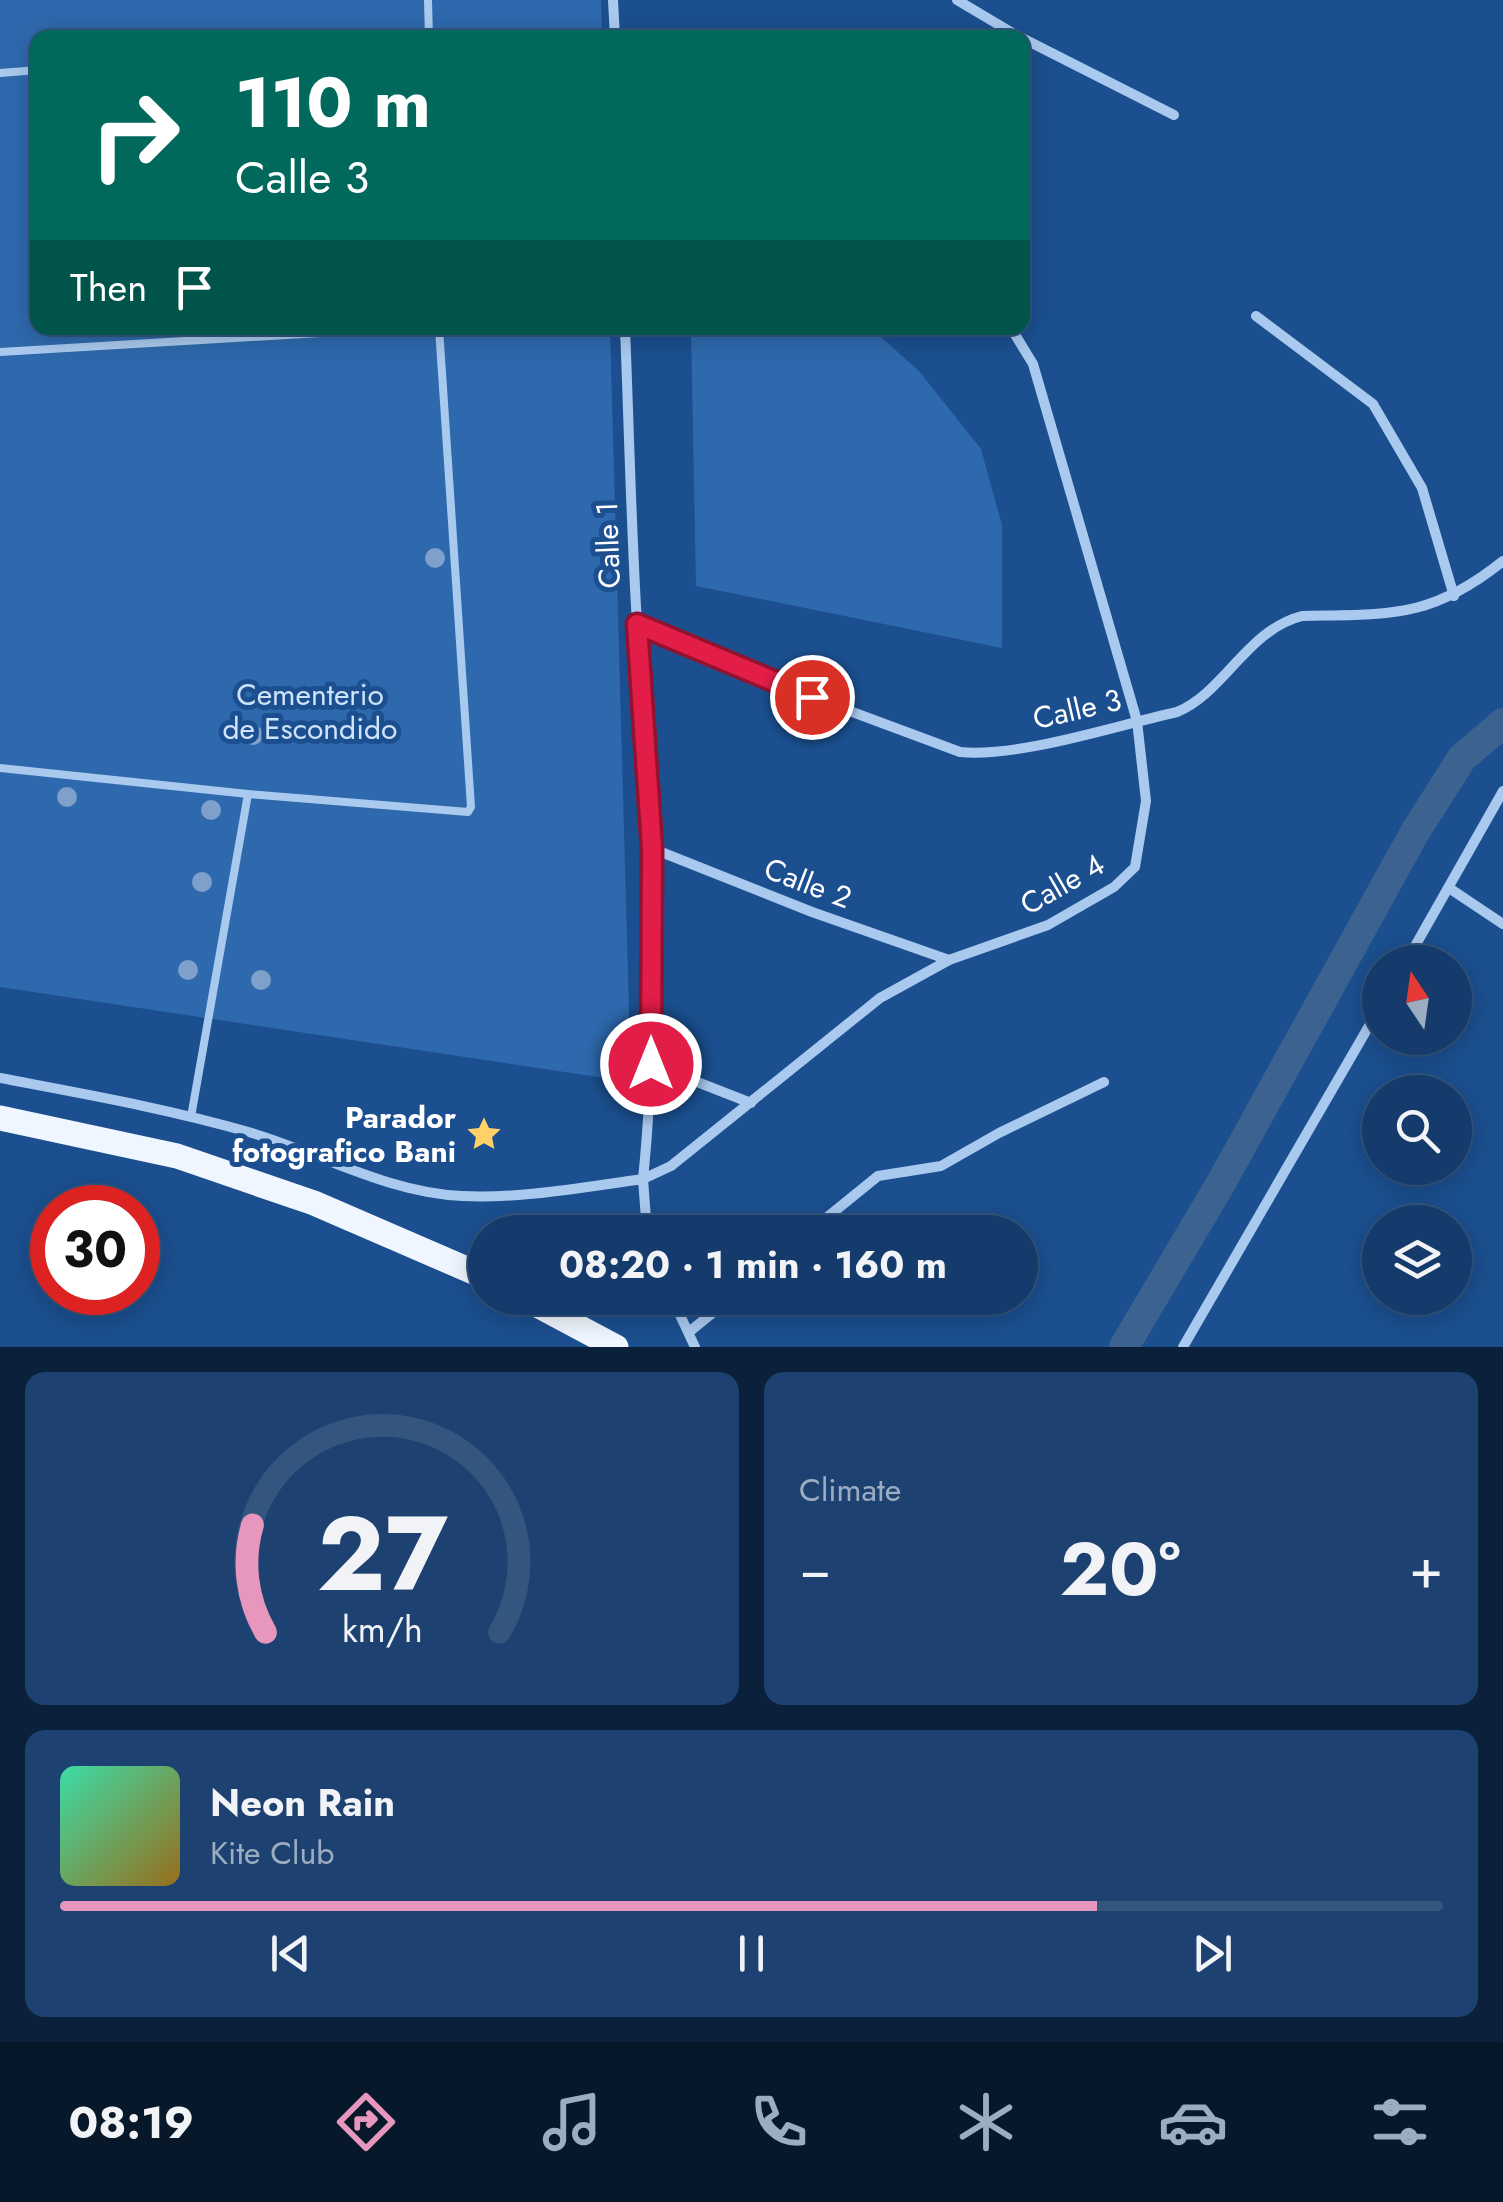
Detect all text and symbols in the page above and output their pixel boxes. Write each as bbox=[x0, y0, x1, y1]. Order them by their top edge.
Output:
text: 110 m bbox=[235, 52, 431, 153]
icon: right bbox=[70, 70, 200, 200]
text: Calle 3 bbox=[235, 145, 369, 210]
text: Then bbox=[70, 260, 147, 315]
icon: arrive bbox=[167, 260, 222, 315]
street label: Calle 1 bbox=[585, 501, 631, 589]
pin bbox=[770, 655, 855, 740]
icon: arrive bbox=[785, 670, 840, 725]
park label: Cementerio de Escondido bbox=[223, 673, 398, 750]
street label: Calle 3 bbox=[1028, 678, 1126, 740]
street label: Calle 4 bbox=[1012, 843, 1112, 925]
street label: Calle 2 bbox=[758, 847, 858, 919]
north arrow bbox=[1362, 945, 1472, 1055]
map controls bbox=[1362, 945, 1472, 1315]
position arrow bbox=[599, 1012, 703, 1116]
button: search bbox=[1362, 1075, 1472, 1185]
place label: Parador fotografico Bani bbox=[232, 1096, 457, 1173]
place icon: Parador fotografico Bani bbox=[465, 1115, 503, 1153]
speed limit sign: 30 bbox=[30, 1185, 160, 1315]
button: layers bbox=[1362, 1205, 1472, 1315]
text: 08:20 · 1 min · 160 m bbox=[559, 1237, 947, 1292]
text: Climate bbox=[799, 1467, 901, 1513]
text: 27 bbox=[317, 1479, 448, 1629]
text: 20° bbox=[1060, 1515, 1181, 1623]
text: − bbox=[799, 1529, 831, 1609]
text: + bbox=[1409, 1529, 1443, 1609]
text: km/h bbox=[342, 1604, 422, 1655]
text: Neon Rain bbox=[210, 1775, 395, 1830]
text: Kite Club bbox=[210, 1830, 334, 1876]
icon: previous bbox=[263, 1926, 318, 1981]
icon: pause bbox=[724, 1926, 779, 1981]
icon: next bbox=[1185, 1926, 1240, 1981]
icon: directions bbox=[331, 2087, 401, 2157]
icon: music bbox=[537, 2087, 607, 2157]
icon: phone bbox=[744, 2087, 814, 2157]
icon: climate bbox=[951, 2087, 1021, 2157]
icon: car bbox=[1158, 2087, 1228, 2157]
icon: filters bbox=[1365, 2087, 1435, 2157]
text: 08:19 bbox=[68, 2090, 194, 2155]

